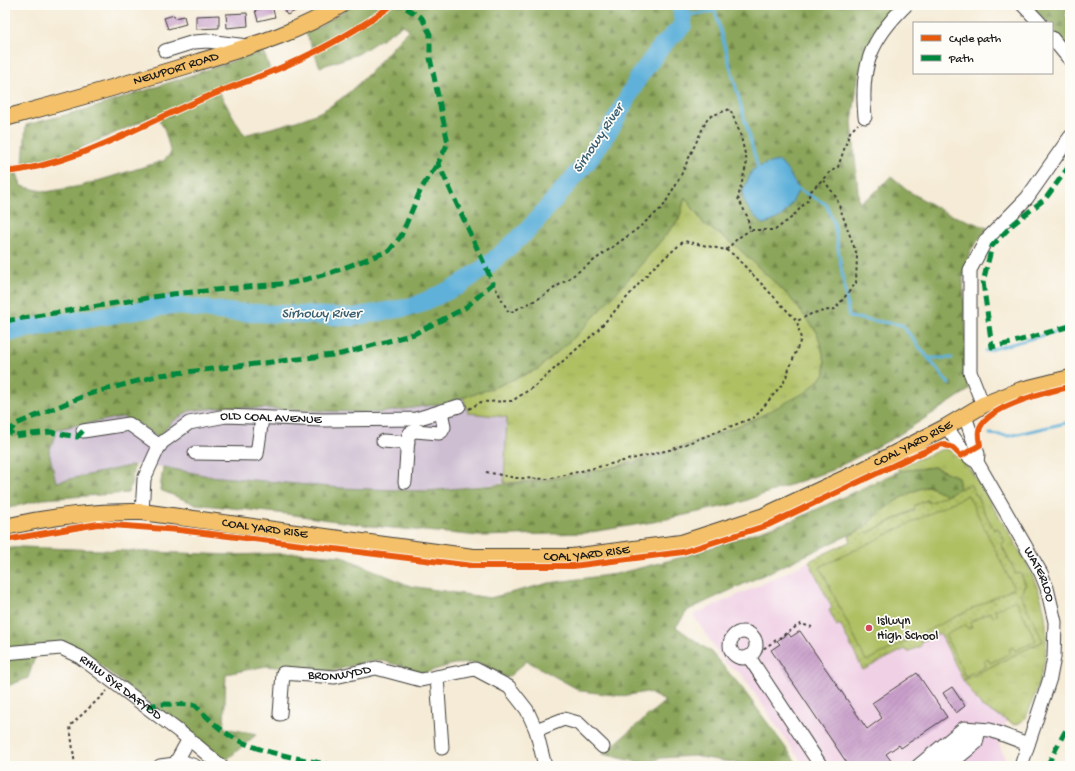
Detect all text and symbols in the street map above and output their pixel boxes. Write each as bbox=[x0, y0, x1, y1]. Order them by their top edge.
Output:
legend bbox=[913, 22, 1053, 74]
text: Cycle path bbox=[949, 33, 1002, 47]
street label: NEWPORT ROAD bbox=[132, 49, 221, 89]
text: Path bbox=[948, 53, 974, 67]
water label: Sirhowy River bbox=[570, 99, 630, 177]
water label: Sirhowy River bbox=[281, 306, 364, 323]
street label: OLD COAL AVENUE bbox=[219, 408, 323, 427]
street label: COAL YARD RISE bbox=[871, 417, 956, 471]
street label: COAL YARD RISE bbox=[221, 515, 309, 542]
street label: COAL YARD RISE bbox=[543, 542, 631, 565]
street label: WATERLOO bbox=[1020, 544, 1058, 604]
place label: Islwyn High School bbox=[877, 614, 939, 644]
marker: Islwyn High School bbox=[864, 623, 874, 633]
street label: RHIW SYR DAFYDD bbox=[76, 652, 165, 724]
street label: BRONWYDD bbox=[306, 662, 373, 685]

